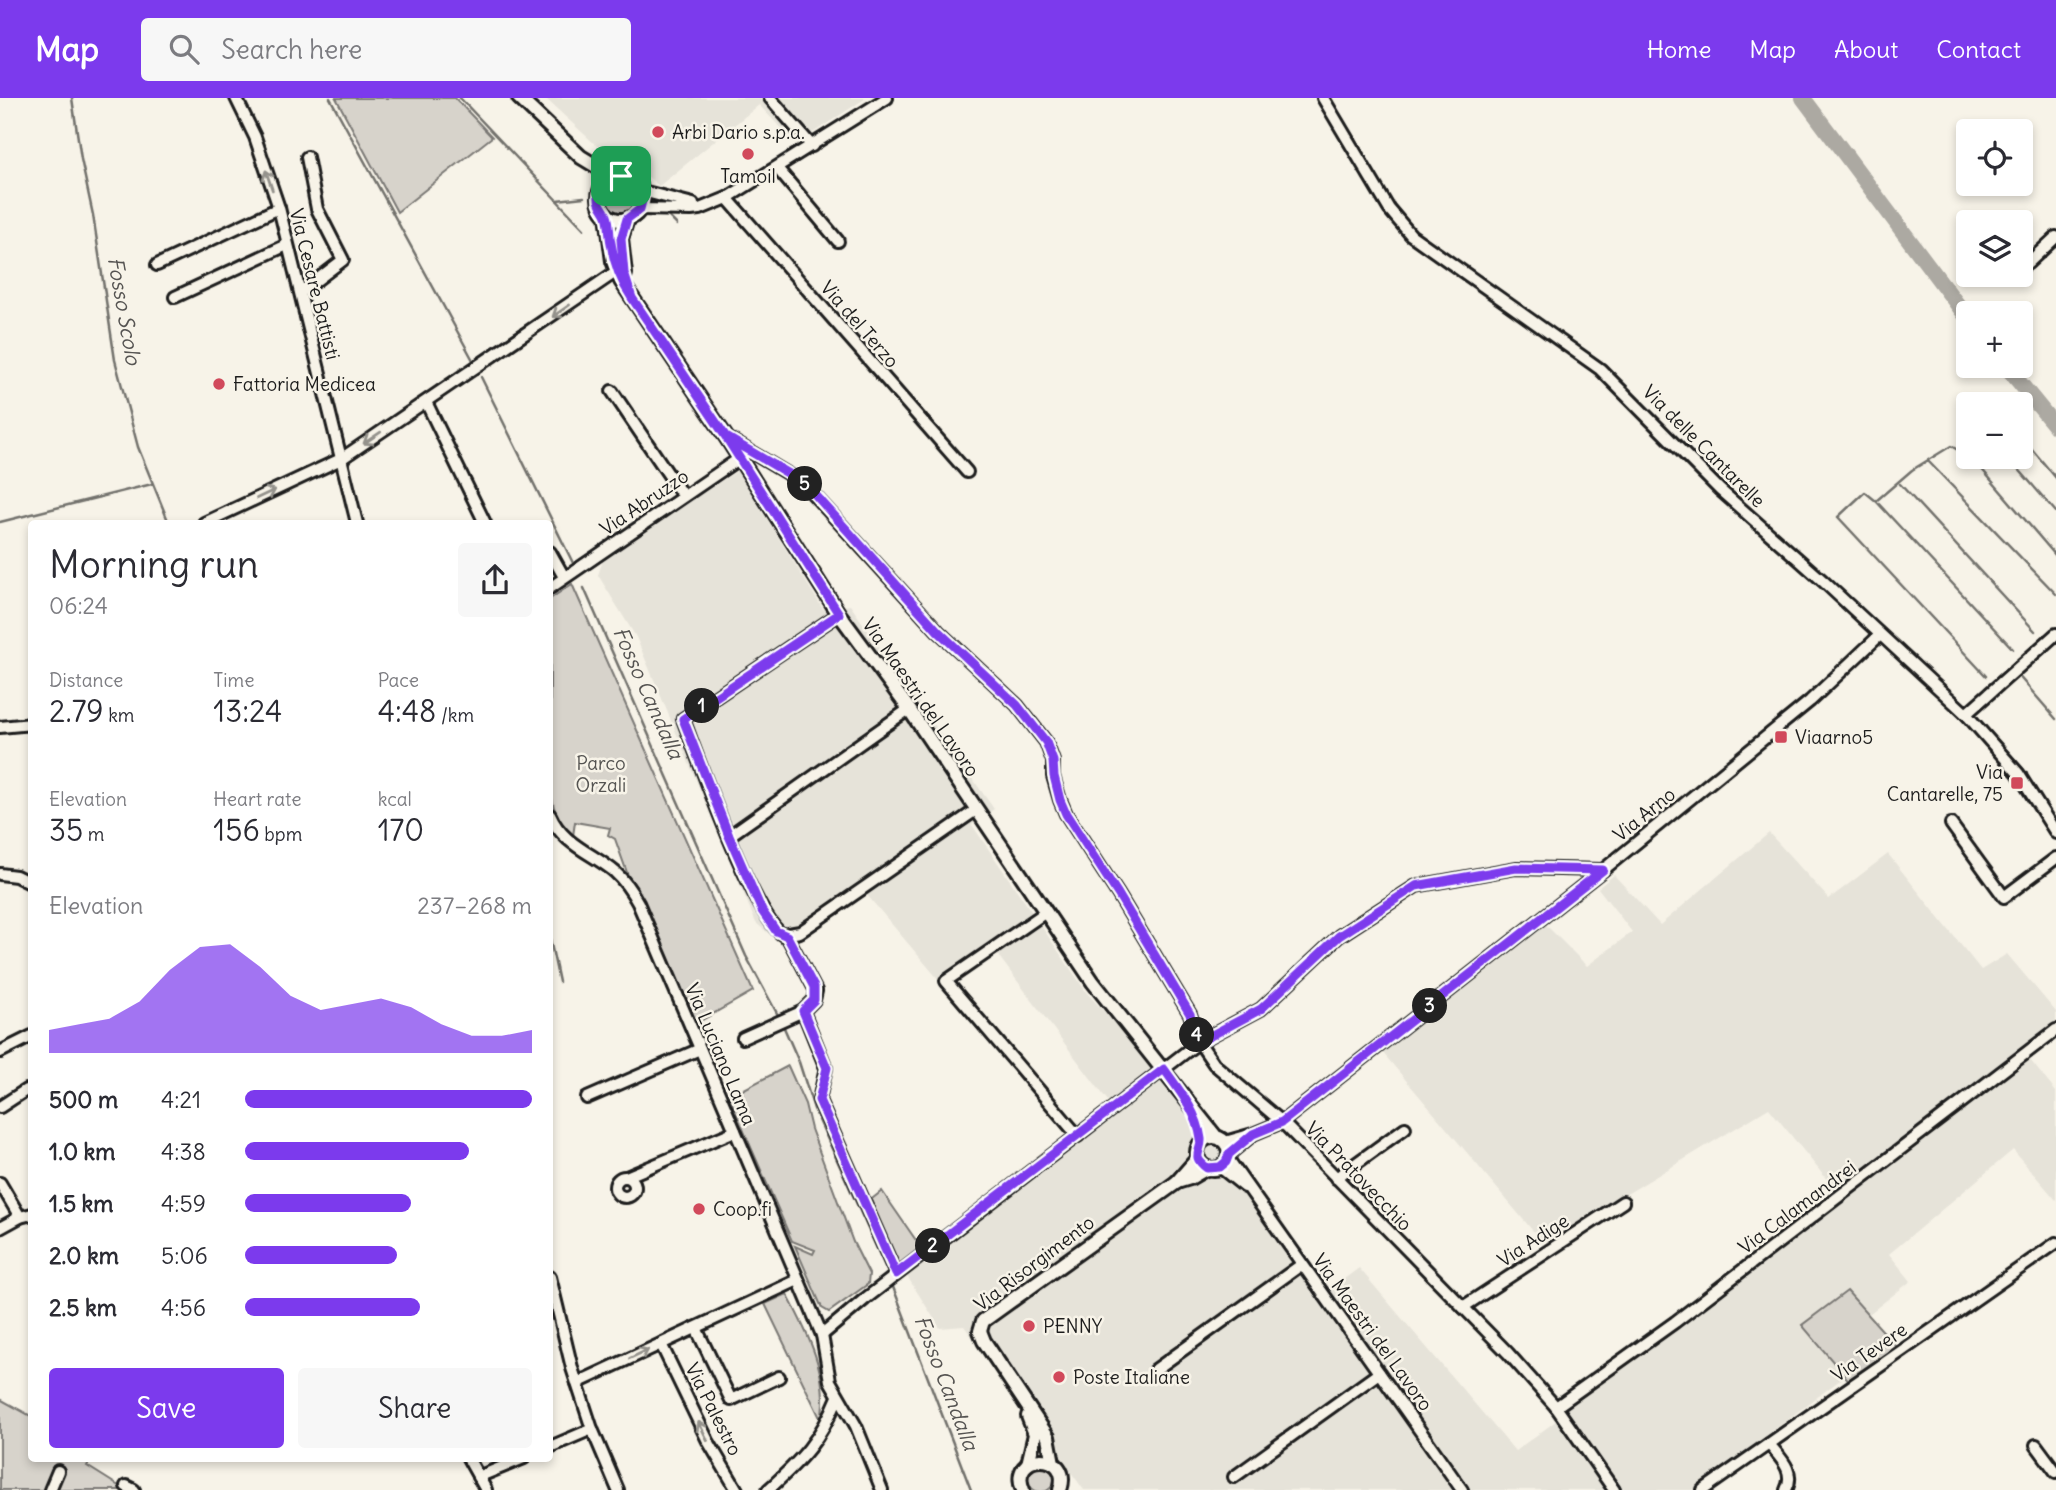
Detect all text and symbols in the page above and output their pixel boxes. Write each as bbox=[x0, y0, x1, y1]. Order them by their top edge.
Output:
search box bbox=[141, 18, 631, 81]
text: Map bbox=[35, 28, 99, 70]
icon: search bbox=[165, 30, 203, 68]
text: Search here bbox=[221, 33, 362, 66]
text: Home bbox=[1647, 34, 1711, 64]
text: Map bbox=[1749, 34, 1796, 64]
text: About bbox=[1834, 34, 1898, 64]
text: Contact bbox=[1936, 34, 2021, 64]
map controls bbox=[1956, 119, 2033, 469]
button: locate bbox=[1956, 119, 2033, 196]
place label: Arbi Dario s.p.a. bbox=[672, 120, 805, 144]
marker: Arbi Dario s.p.a. bbox=[650, 124, 666, 140]
pin bbox=[591, 146, 651, 206]
marker: Tamoil bbox=[740, 146, 756, 162]
icon: arrive bbox=[602, 157, 640, 195]
place label: Tamoil bbox=[720, 164, 776, 188]
one-way arrow bbox=[262, 169, 274, 191]
street label: Via Cesare Battisti bbox=[285, 206, 345, 362]
button: layers bbox=[1956, 210, 2033, 287]
water label: Fosso Scolo bbox=[102, 255, 147, 368]
street label: Via del Terzo bbox=[816, 275, 904, 373]
button: + bbox=[1956, 301, 2033, 378]
one-way arrow bbox=[552, 304, 571, 318]
place label: Fattoria Medicea bbox=[233, 372, 376, 396]
marker: Fattoria Medicea bbox=[211, 376, 227, 392]
street label: Via delle Cantarelle bbox=[1638, 380, 1770, 512]
button: − bbox=[1956, 392, 2033, 469]
one-way arrow bbox=[363, 432, 383, 446]
street label: Via Abruzzo bbox=[595, 464, 693, 540]
pin: 5 bbox=[788, 466, 822, 502]
text: 5 bbox=[799, 471, 810, 495]
one-way arrow bbox=[255, 487, 276, 501]
text: Morning run bbox=[49, 541, 259, 588]
button: share bbox=[458, 543, 532, 617]
text: 06:24 bbox=[49, 591, 108, 620]
street label: Via Maestri del Lavoro bbox=[857, 613, 985, 781]
water label: Fosso Candalla bbox=[607, 622, 690, 764]
text: Distance bbox=[49, 668, 123, 692]
text: Time bbox=[213, 668, 254, 692]
text: Pace bbox=[378, 668, 419, 692]
pin: 1 bbox=[684, 688, 720, 724]
text: 2.79 bbox=[49, 692, 104, 730]
text: 13:24 bbox=[213, 692, 282, 730]
text: 4:48 bbox=[378, 692, 436, 730]
text: 1 bbox=[698, 693, 705, 717]
text: km bbox=[104, 703, 135, 727]
text: /km bbox=[436, 703, 474, 727]
place label: Viaarno5 bbox=[1795, 725, 1873, 749]
marker: Viaarno5 bbox=[1773, 729, 1789, 745]
park label: Parco Orzali bbox=[576, 751, 626, 797]
place label: Via Cantarelle, 75 bbox=[1887, 760, 2003, 806]
marker: Via Cantarelle, 75 bbox=[2009, 775, 2025, 791]
street label: Via Arno bbox=[1608, 782, 1680, 846]
text: Elevation bbox=[49, 787, 127, 811]
text: Heart rate bbox=[213, 787, 301, 811]
text: kcal bbox=[378, 787, 412, 811]
text: 35 bbox=[49, 811, 83, 849]
text: 156 bbox=[213, 811, 260, 849]
text: 170 bbox=[378, 811, 424, 849]
text: m bbox=[83, 822, 104, 846]
text: bpm bbox=[260, 822, 302, 846]
text: Elevation bbox=[49, 891, 143, 920]
text: 237–268 m bbox=[417, 891, 532, 920]
street label: Via Luciano Lama bbox=[680, 979, 762, 1129]
pin: 3 bbox=[1412, 988, 1448, 1024]
text: 3 bbox=[1424, 993, 1435, 1017]
pin: 4 bbox=[1180, 1018, 1214, 1052]
text: 4 bbox=[1191, 1022, 1202, 1046]
text: 500 m bbox=[49, 1085, 118, 1114]
text: 4:21 bbox=[161, 1085, 201, 1114]
street label: Via Pratovecchio bbox=[1301, 1116, 1417, 1236]
text: 1.0 km bbox=[49, 1137, 115, 1166]
text: 4:38 bbox=[161, 1137, 206, 1166]
street label: Via Calamandrei bbox=[1733, 1155, 1861, 1259]
text: 1.5 km bbox=[49, 1189, 114, 1218]
text: 4:59 bbox=[161, 1189, 206, 1218]
place label: Coop.fi bbox=[713, 1197, 772, 1221]
marker: Coop.fi bbox=[691, 1201, 707, 1217]
street label: Via Adige bbox=[1493, 1208, 1573, 1272]
street label: Via Risorgimento bbox=[969, 1210, 1099, 1316]
pin: 2 bbox=[916, 1228, 950, 1264]
text: 2 bbox=[927, 1233, 938, 1257]
text: 2.0 km bbox=[49, 1241, 119, 1270]
text: 5:06 bbox=[161, 1241, 208, 1270]
street label: Via Maestri del Lavoro bbox=[1308, 1249, 1438, 1415]
text: 2.5 km bbox=[49, 1293, 117, 1322]
text: 4:56 bbox=[161, 1293, 206, 1322]
water label: Fosso Candalla bbox=[908, 1312, 985, 1455]
place label: PENNY bbox=[1043, 1314, 1103, 1338]
street label: Via Tevere bbox=[1826, 1317, 1912, 1387]
marker: PENNY bbox=[1021, 1318, 1037, 1334]
one-way arrow bbox=[628, 1347, 649, 1361]
street label: Via Palestro bbox=[680, 1359, 748, 1459]
place label: Poste Italiane bbox=[1073, 1365, 1190, 1389]
button: Save bbox=[49, 1368, 284, 1448]
button: Share bbox=[298, 1368, 532, 1448]
marker: Poste Italiane bbox=[1051, 1369, 1067, 1385]
one-way arrow bbox=[696, 1421, 709, 1442]

